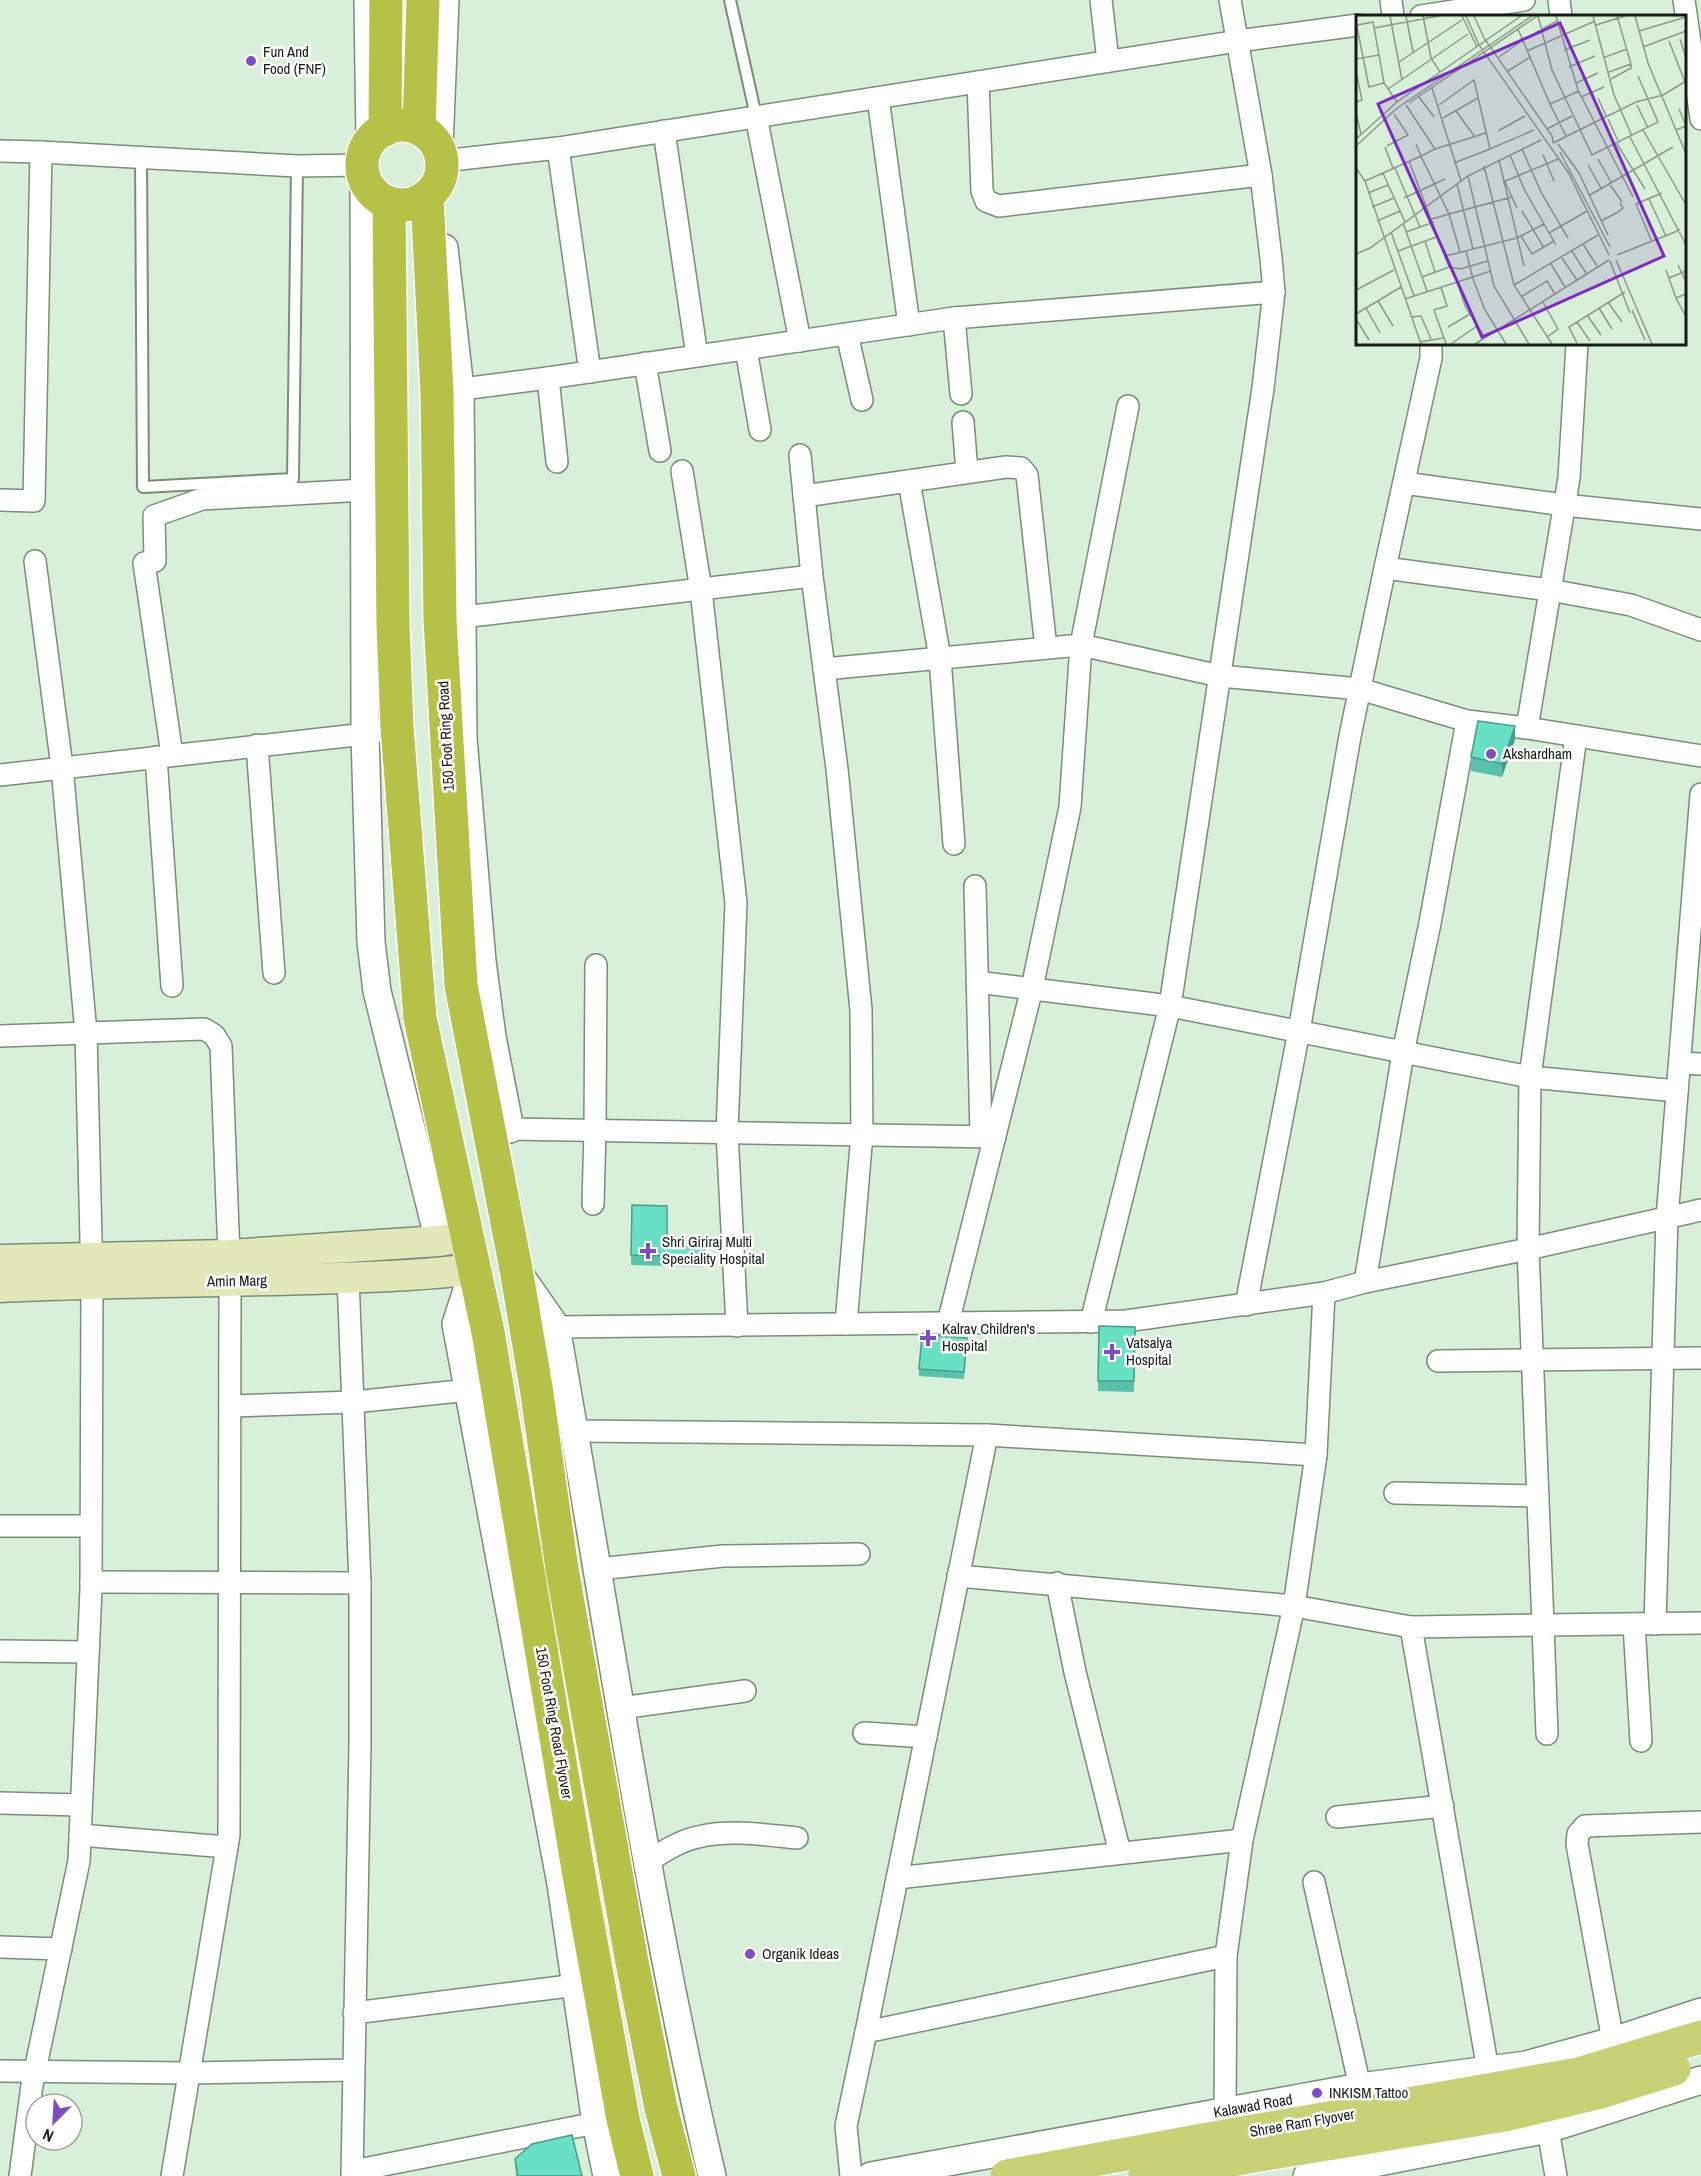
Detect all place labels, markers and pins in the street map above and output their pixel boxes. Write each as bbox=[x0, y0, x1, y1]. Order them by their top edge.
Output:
place label: Fun And Food (FNF) bbox=[263, 41, 326, 79]
marker: Fun And Food (FNF) bbox=[244, 54, 258, 68]
place label: Akshardham bbox=[1502, 743, 1572, 764]
marker: Akshardham bbox=[1484, 747, 1498, 761]
place label: Shri Giriraj Multi Speciality Hospital bbox=[662, 1231, 765, 1269]
marker: Shri Giriraj Multi Speciality Hospital bbox=[639, 1242, 657, 1260]
place label: Kalrav Children's Hospital bbox=[942, 1318, 1035, 1356]
marker: Kalrav Children's Hospital bbox=[919, 1329, 937, 1347]
place label: Vatsalya Hospital bbox=[1126, 1332, 1172, 1370]
marker: Vatsalya Hospital bbox=[1103, 1343, 1121, 1361]
place label: Organik Ideas bbox=[762, 1943, 839, 1964]
marker: Organik Ideas bbox=[743, 1947, 757, 1961]
place label: INKISM Tattoo bbox=[1329, 2082, 1408, 2103]
marker: INKISM Tattoo bbox=[1310, 2086, 1324, 2100]

